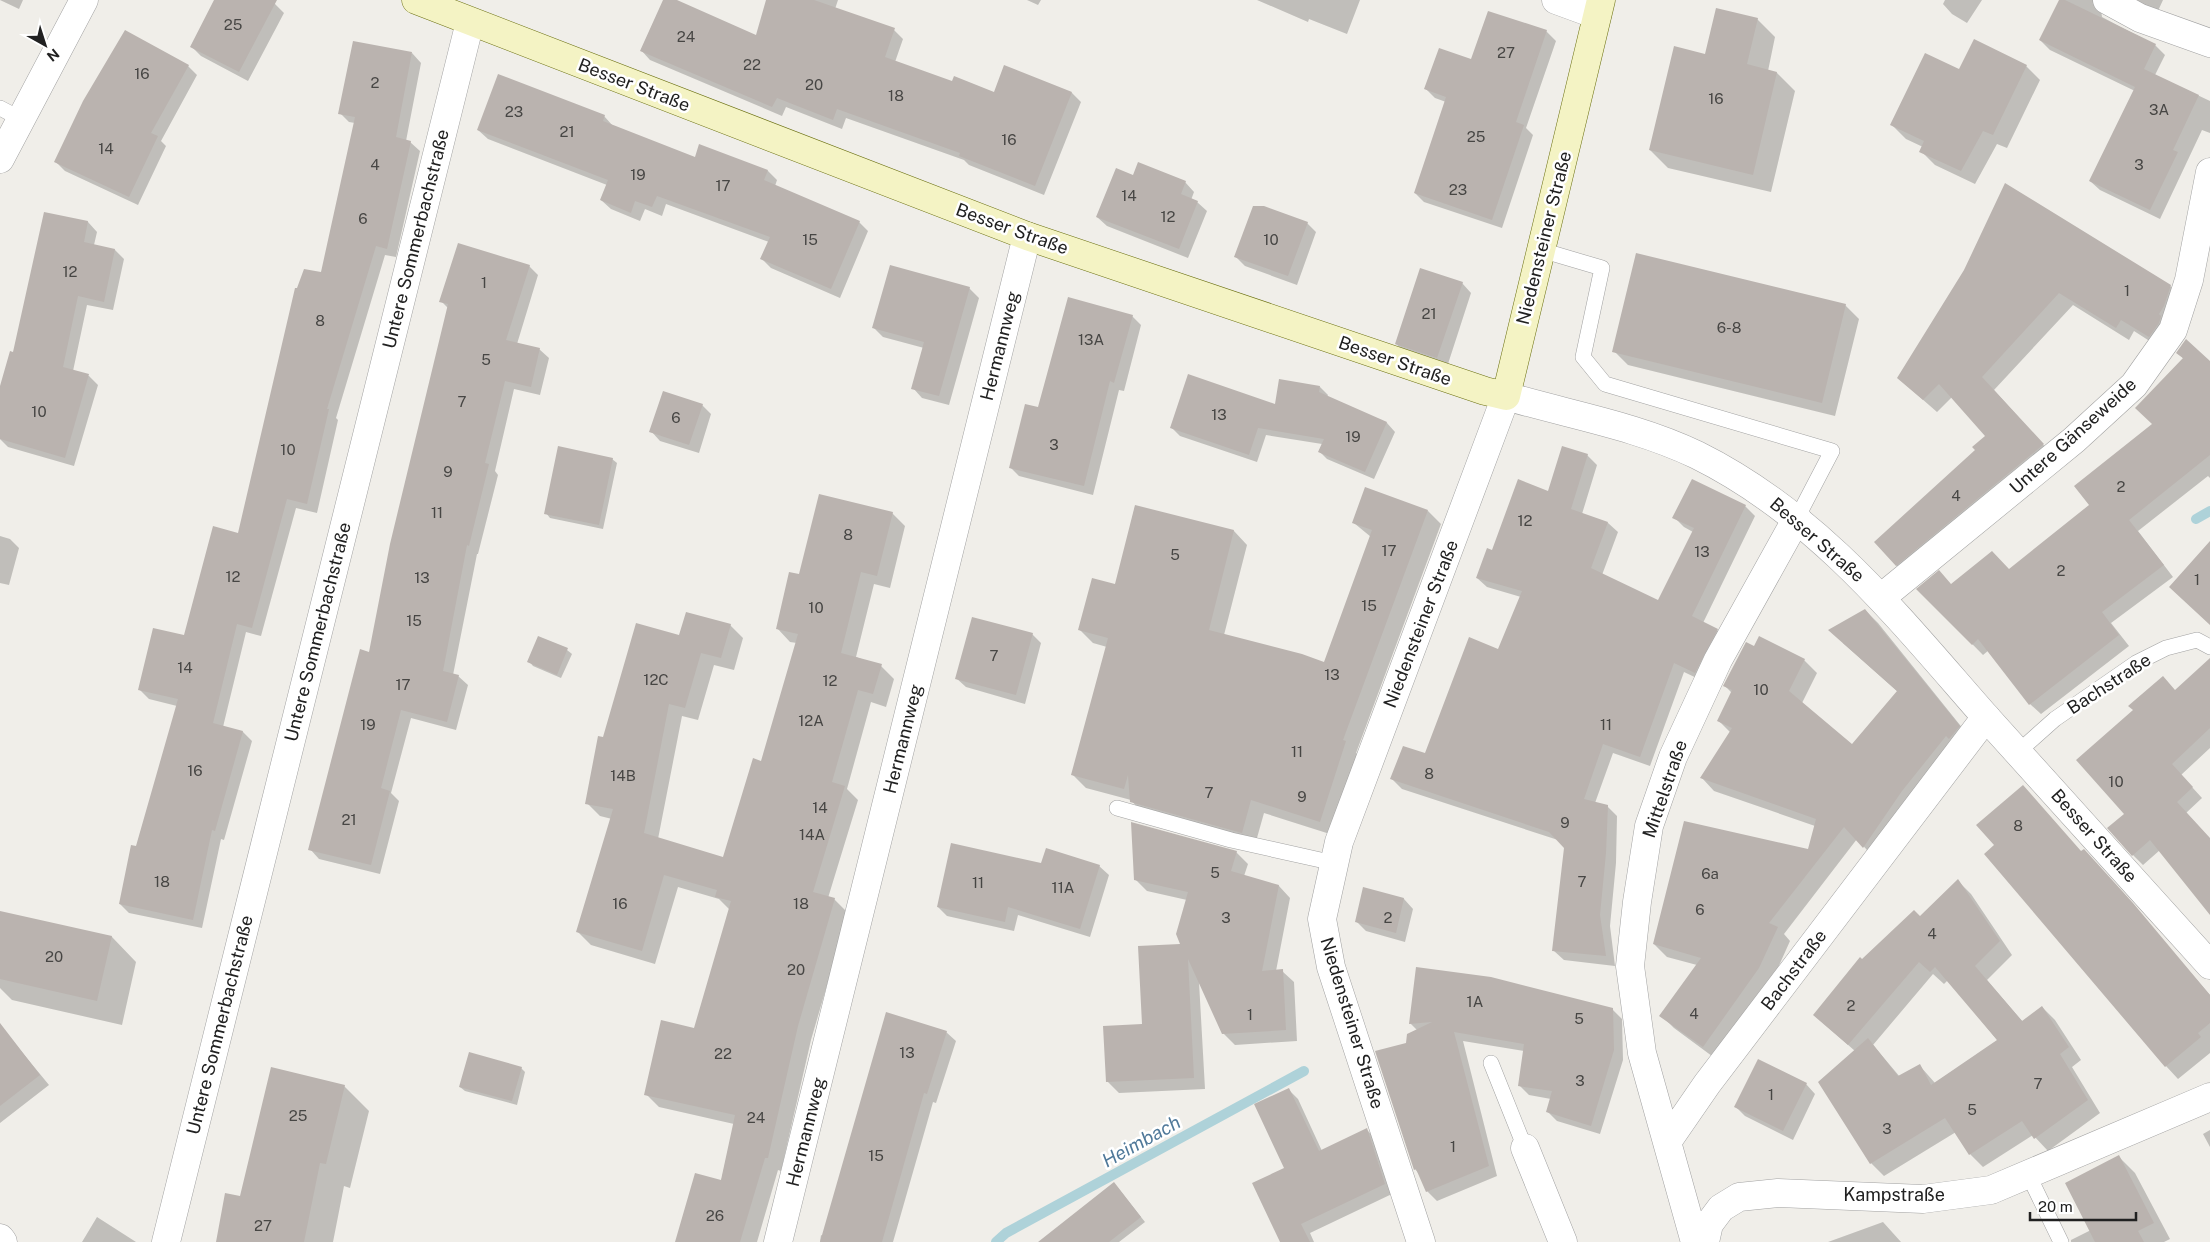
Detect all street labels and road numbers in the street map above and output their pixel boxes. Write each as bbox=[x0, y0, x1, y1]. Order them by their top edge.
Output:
street label: Besser Straße bbox=[575, 54, 693, 116]
street label: Untere Sommerbachstraße bbox=[378, 127, 453, 351]
street label: Niedensteiner Straße bbox=[1512, 149, 1575, 327]
street label: Besser Straße bbox=[953, 198, 1071, 259]
street label: Hermannweg bbox=[976, 289, 1023, 403]
street label: Besser Straße bbox=[1336, 331, 1454, 390]
street label: Untere Gänseweide bbox=[2005, 373, 2140, 498]
street label: Besser Straße bbox=[1766, 493, 1869, 586]
street label: Untere Sommerbachstraße bbox=[280, 520, 355, 744]
street label: Niedensteiner Straße bbox=[1379, 537, 1462, 711]
street label: Bachstraße bbox=[2063, 649, 2154, 718]
street label: Hermannweg bbox=[879, 682, 926, 796]
street label: Mittelstraße bbox=[1638, 737, 1691, 840]
street label: Besser Straße bbox=[2047, 785, 2142, 887]
street label: Untere Sommerbachstraße bbox=[182, 913, 257, 1137]
street label: Bachstraße bbox=[1757, 925, 1831, 1014]
street label: Niedensteiner Straße bbox=[1316, 935, 1389, 1111]
street label: Hermannweg bbox=[782, 1075, 829, 1189]
street label: Kampstraße bbox=[1843, 1184, 1945, 1205]

